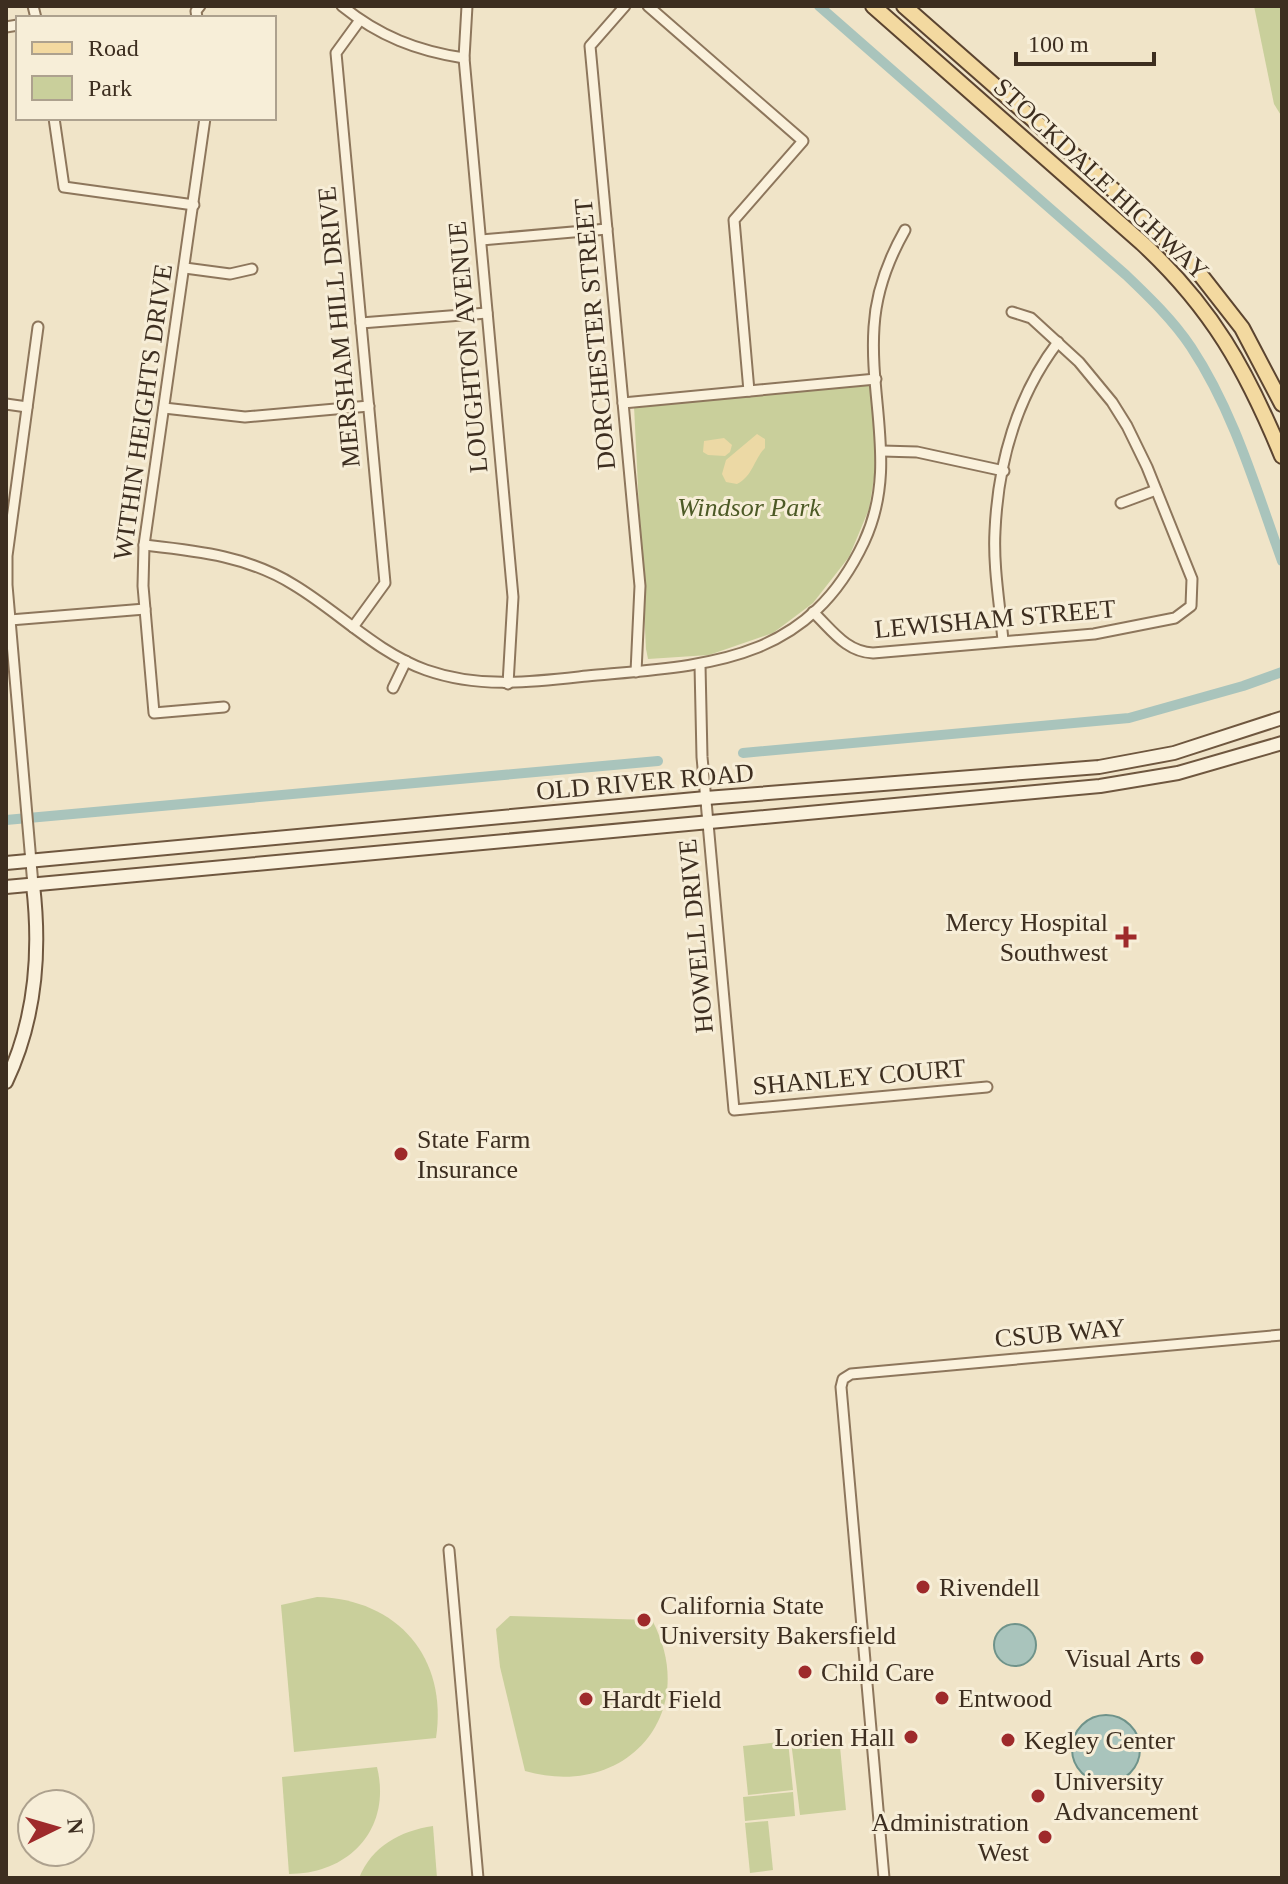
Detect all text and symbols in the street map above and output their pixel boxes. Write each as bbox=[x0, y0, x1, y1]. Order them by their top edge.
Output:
legend bbox=[16, 16, 276, 120]
scale bar bbox=[1016, 16, 1154, 66]
text: 100 m bbox=[1028, 31, 1089, 57]
text: Road bbox=[88, 35, 139, 61]
street label: STOCKDALE HIGHWAY bbox=[988, 72, 1214, 286]
text: Park bbox=[88, 75, 132, 101]
street label: MERSHAM HILL DRIVE bbox=[312, 185, 366, 469]
street label: DORCHESTER STREET bbox=[569, 197, 621, 471]
street label: LOUGHTON AVENUE bbox=[443, 220, 493, 474]
street label: WITHIN HEIGHTS DRIVE bbox=[108, 262, 178, 562]
park label: Windsor Park bbox=[677, 493, 821, 522]
street label: LEWISHAM STREET bbox=[873, 594, 1117, 644]
street label: OLD RIVER ROAD bbox=[535, 758, 755, 806]
street label: HOWELL DRIVE bbox=[673, 838, 719, 1034]
place label: Mercy Hospital Southwest bbox=[946, 908, 1109, 967]
marker: Mercy Hospital Southwest bbox=[1115, 926, 1137, 948]
street label: SHANLEY COURT bbox=[751, 1053, 967, 1101]
place label: State Farm Insurance bbox=[417, 1125, 530, 1184]
marker: State Farm Insurance bbox=[392, 1145, 410, 1163]
street label: CSUB WAY bbox=[994, 1313, 1127, 1353]
place label: Rivendell bbox=[939, 1573, 1040, 1602]
marker: Rivendell bbox=[914, 1578, 932, 1596]
place label: California State University Bakersfield bbox=[660, 1591, 896, 1650]
marker: California State University Bakersfield bbox=[635, 1611, 653, 1629]
place label: Visual Arts bbox=[1065, 1644, 1181, 1673]
marker: Visual Arts bbox=[1188, 1649, 1206, 1667]
place label: Child Care bbox=[821, 1658, 934, 1687]
marker: Child Care bbox=[796, 1663, 814, 1681]
place label: Entwood bbox=[958, 1684, 1052, 1713]
place label: Hardt Field bbox=[602, 1685, 721, 1714]
marker: Entwood bbox=[933, 1689, 951, 1707]
marker: Hardt Field bbox=[577, 1690, 595, 1708]
place label: Lorien Hall bbox=[774, 1723, 895, 1752]
place label: Kegley Center bbox=[1024, 1726, 1175, 1755]
marker: Lorien Hall bbox=[902, 1728, 920, 1746]
marker: Kegley Center bbox=[999, 1731, 1017, 1749]
place label: University Advancement bbox=[1054, 1767, 1199, 1826]
marker: University Advancement bbox=[1029, 1787, 1047, 1805]
north arrow bbox=[16, 1788, 96, 1868]
place label: Administration West bbox=[872, 1808, 1030, 1867]
text: N bbox=[62, 1817, 89, 1835]
marker: Administration West bbox=[1036, 1828, 1054, 1846]

